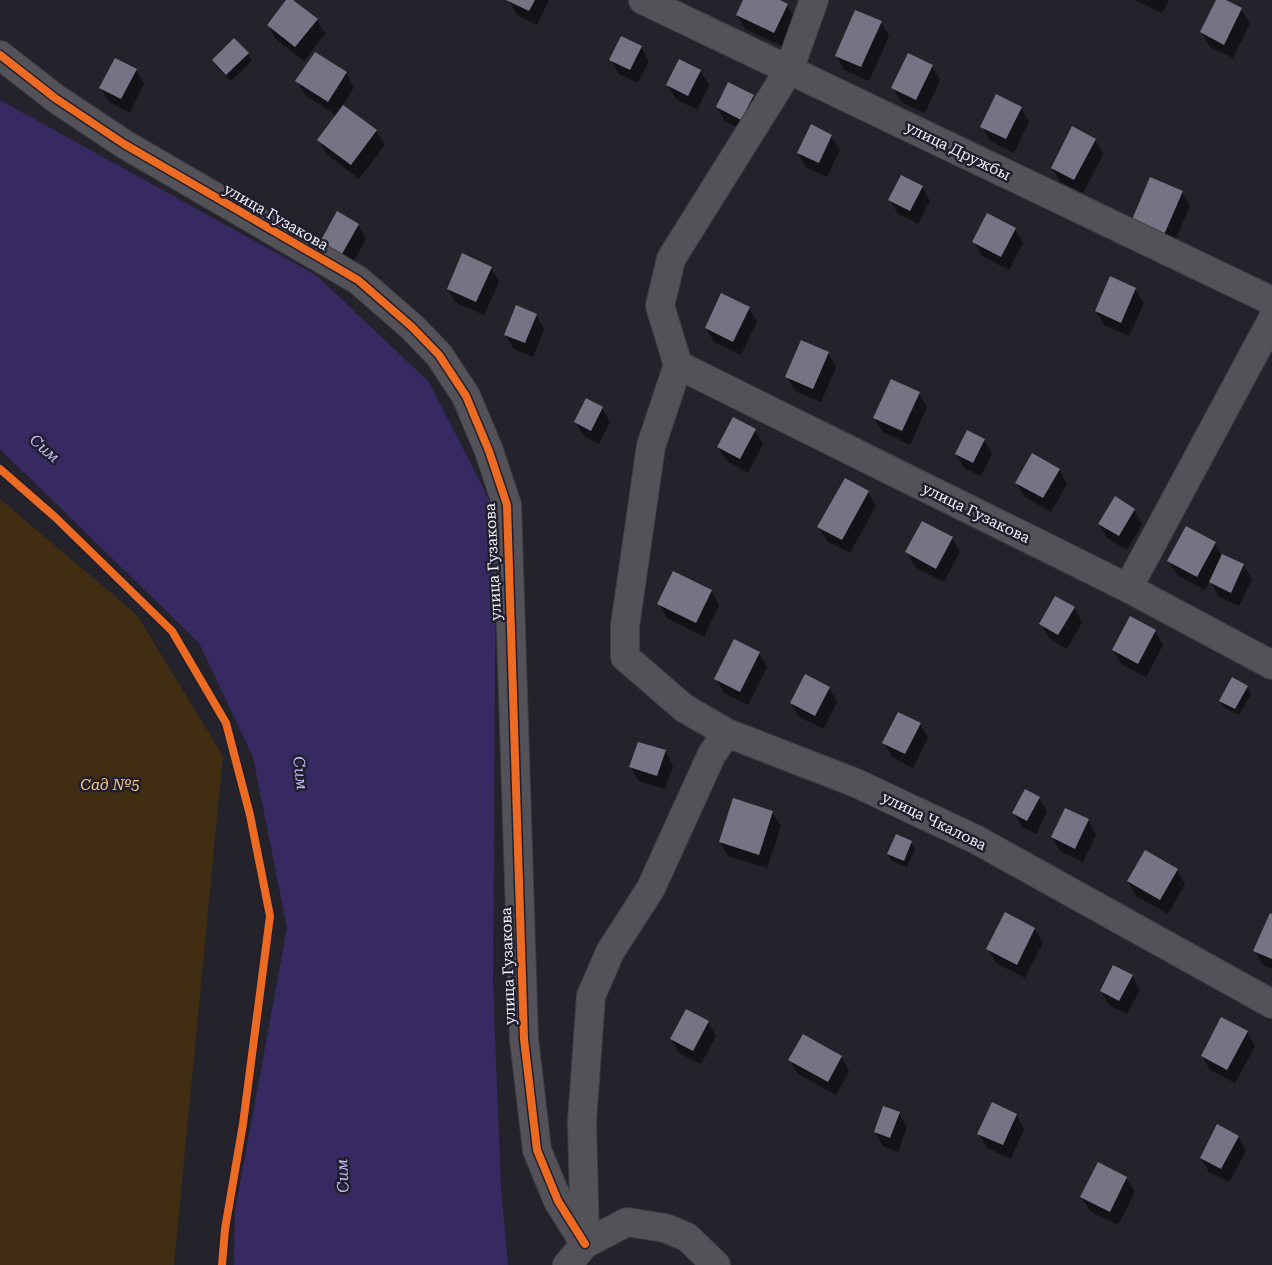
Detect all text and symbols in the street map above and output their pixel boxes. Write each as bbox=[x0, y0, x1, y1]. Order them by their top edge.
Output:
street label: улица Дружбы bbox=[903, 118, 1013, 184]
street label: улица Гузакова bbox=[221, 180, 331, 254]
water label: Сим bbox=[26, 430, 64, 467]
street label: улица Гузакова bbox=[919, 479, 1033, 547]
street label: улица Гузакова bbox=[481, 503, 505, 621]
water label: Сим bbox=[289, 755, 312, 791]
park label: Сад №5 bbox=[80, 776, 140, 794]
street label: улица Чкалова bbox=[879, 788, 989, 854]
street label: улица Гузакова bbox=[497, 907, 519, 1025]
water label: Сим bbox=[332, 1159, 353, 1193]

